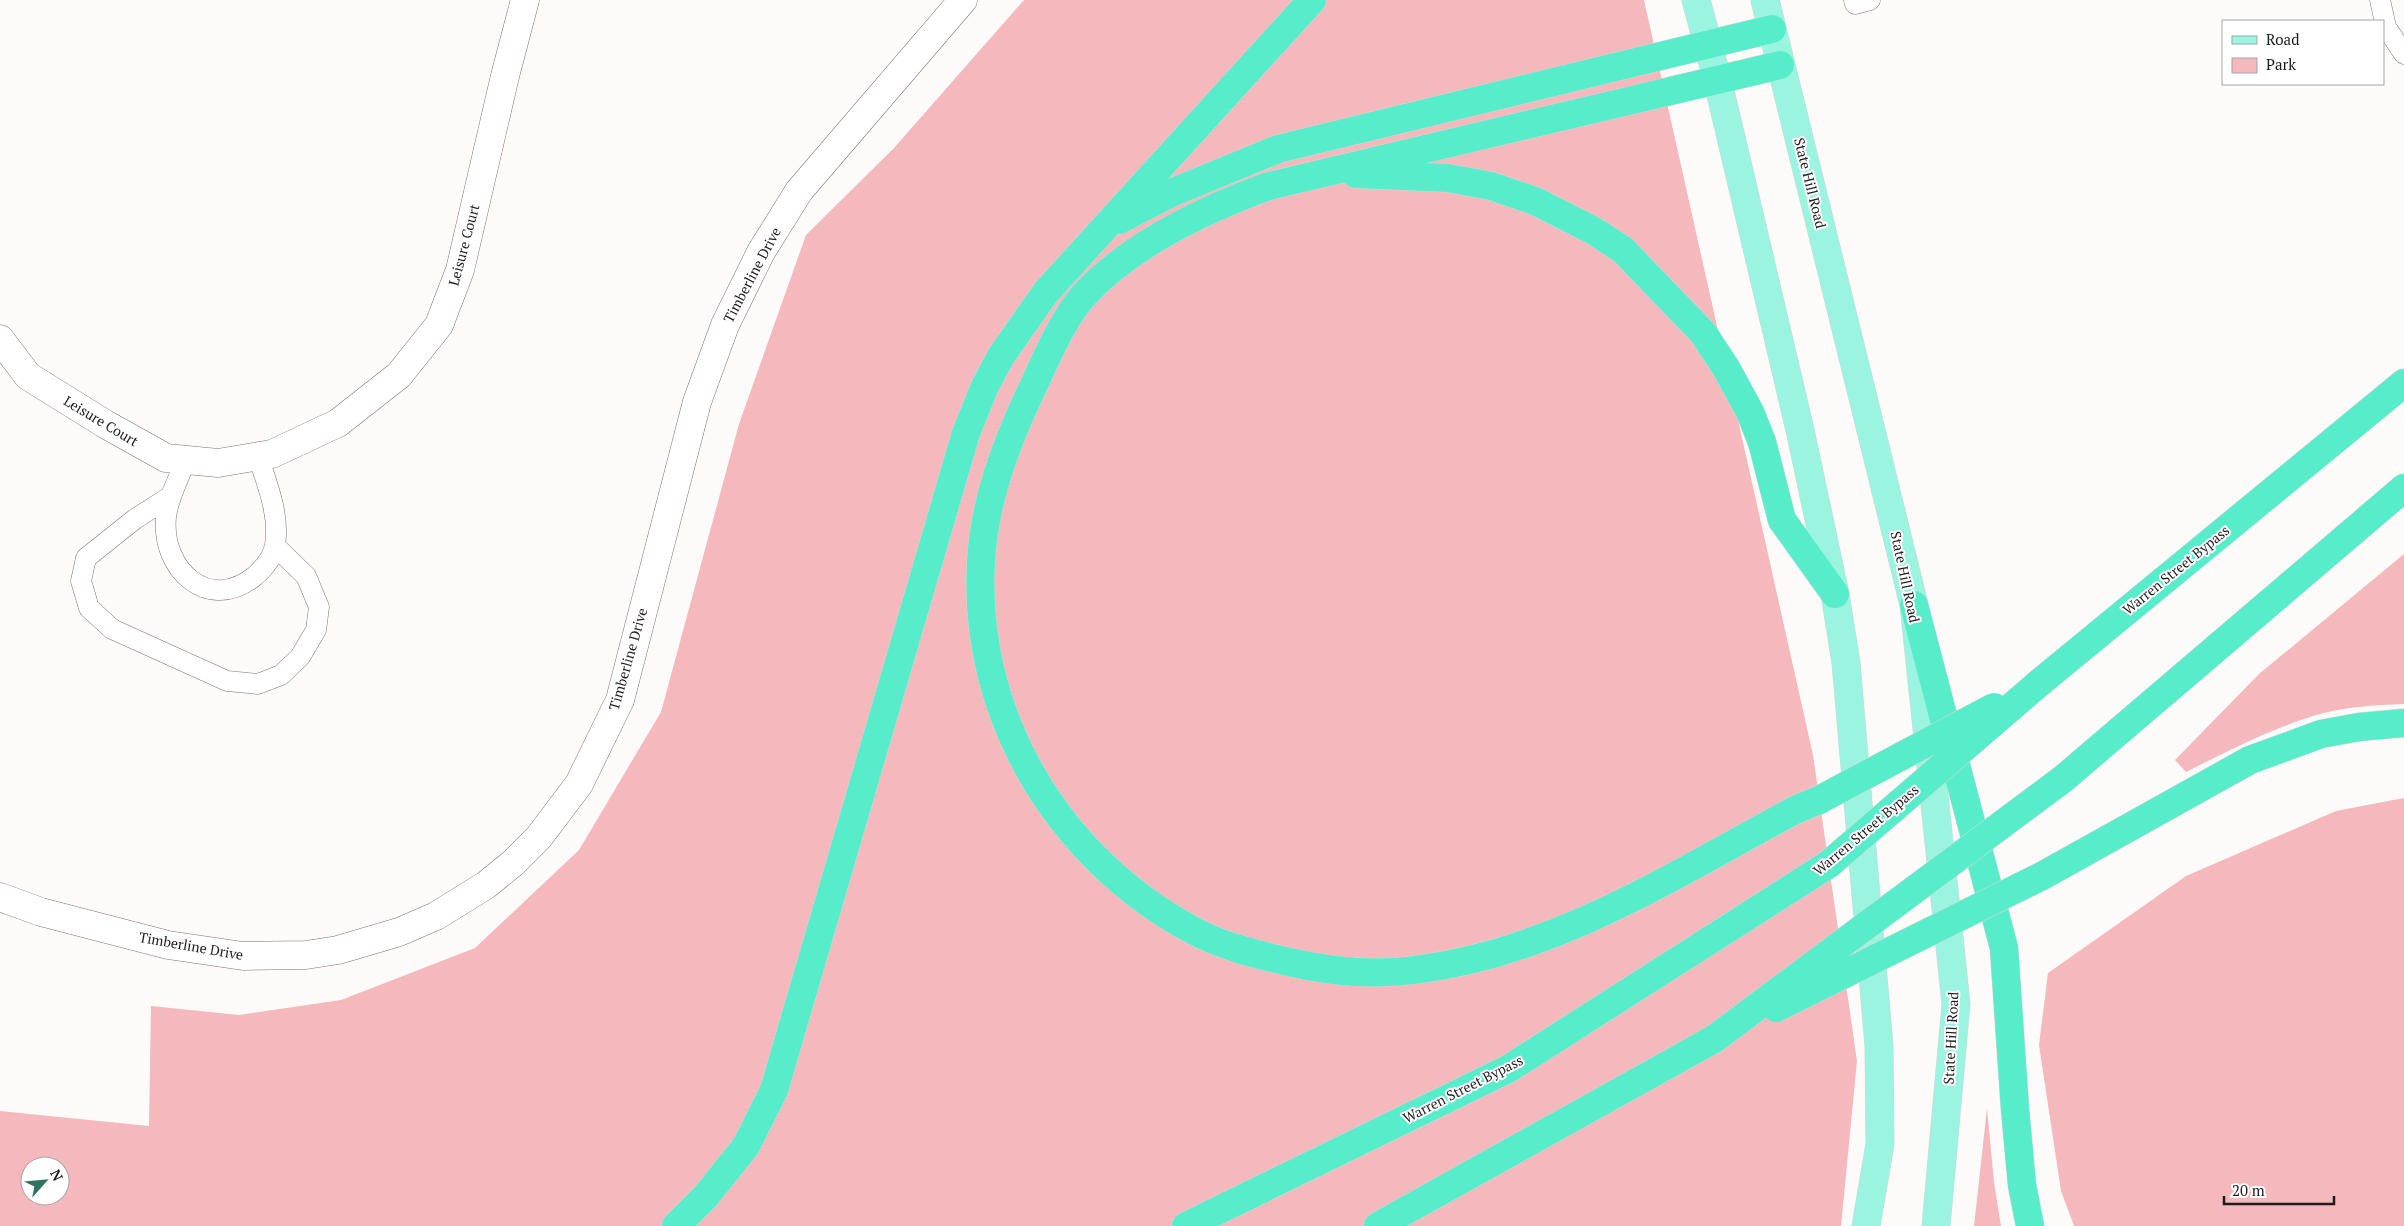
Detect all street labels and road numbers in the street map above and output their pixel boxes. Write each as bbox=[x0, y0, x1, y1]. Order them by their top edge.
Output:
street label: State Hill Road bbox=[1790, 136, 1831, 230]
street label: Leisure Court bbox=[443, 201, 484, 288]
street label: Timberline Drive bbox=[718, 224, 785, 326]
street label: Leisure Court bbox=[60, 391, 143, 451]
street label: Warren Street Bypass bbox=[2118, 521, 2233, 619]
street label: State Hill Road bbox=[1887, 529, 1924, 625]
street label: Timberline Drive bbox=[604, 605, 651, 712]
street label: Warren Street Bypass bbox=[1809, 780, 1922, 879]
street label: Timberline Drive bbox=[137, 927, 245, 964]
street label: State Hill Road bbox=[1939, 991, 1962, 1085]
street label: Warren Street Bypass bbox=[1400, 1050, 1526, 1127]

